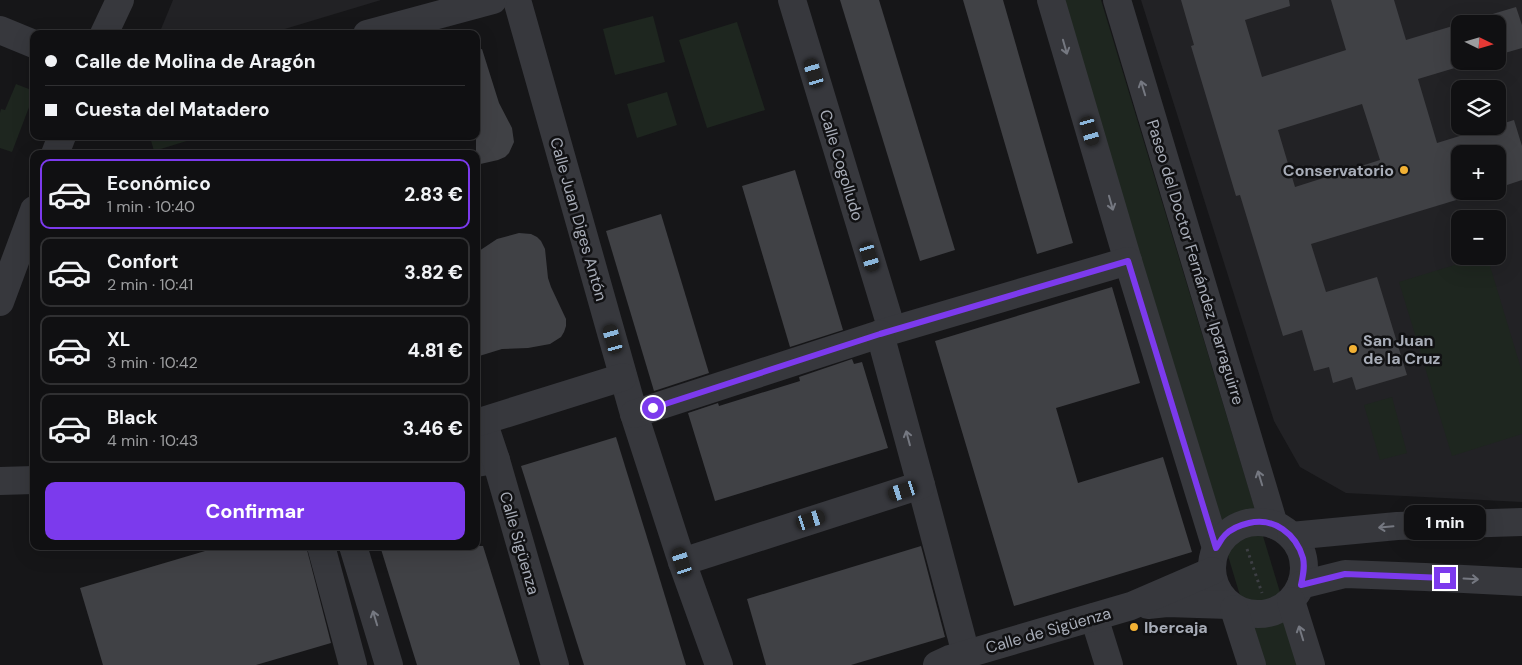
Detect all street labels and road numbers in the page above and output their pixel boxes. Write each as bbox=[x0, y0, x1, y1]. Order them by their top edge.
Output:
street label: Calle Cogolludo bbox=[815, 107, 868, 223]
street label: Paseo del Doctor Fernández Iparraguirre bbox=[1142, 117, 1249, 407]
street label: Calle Juan Diges Antón bbox=[545, 135, 612, 303]
street label: Calle Sigüenza bbox=[495, 489, 544, 597]
street label: Calle de Sigüenza bbox=[983, 603, 1113, 658]

